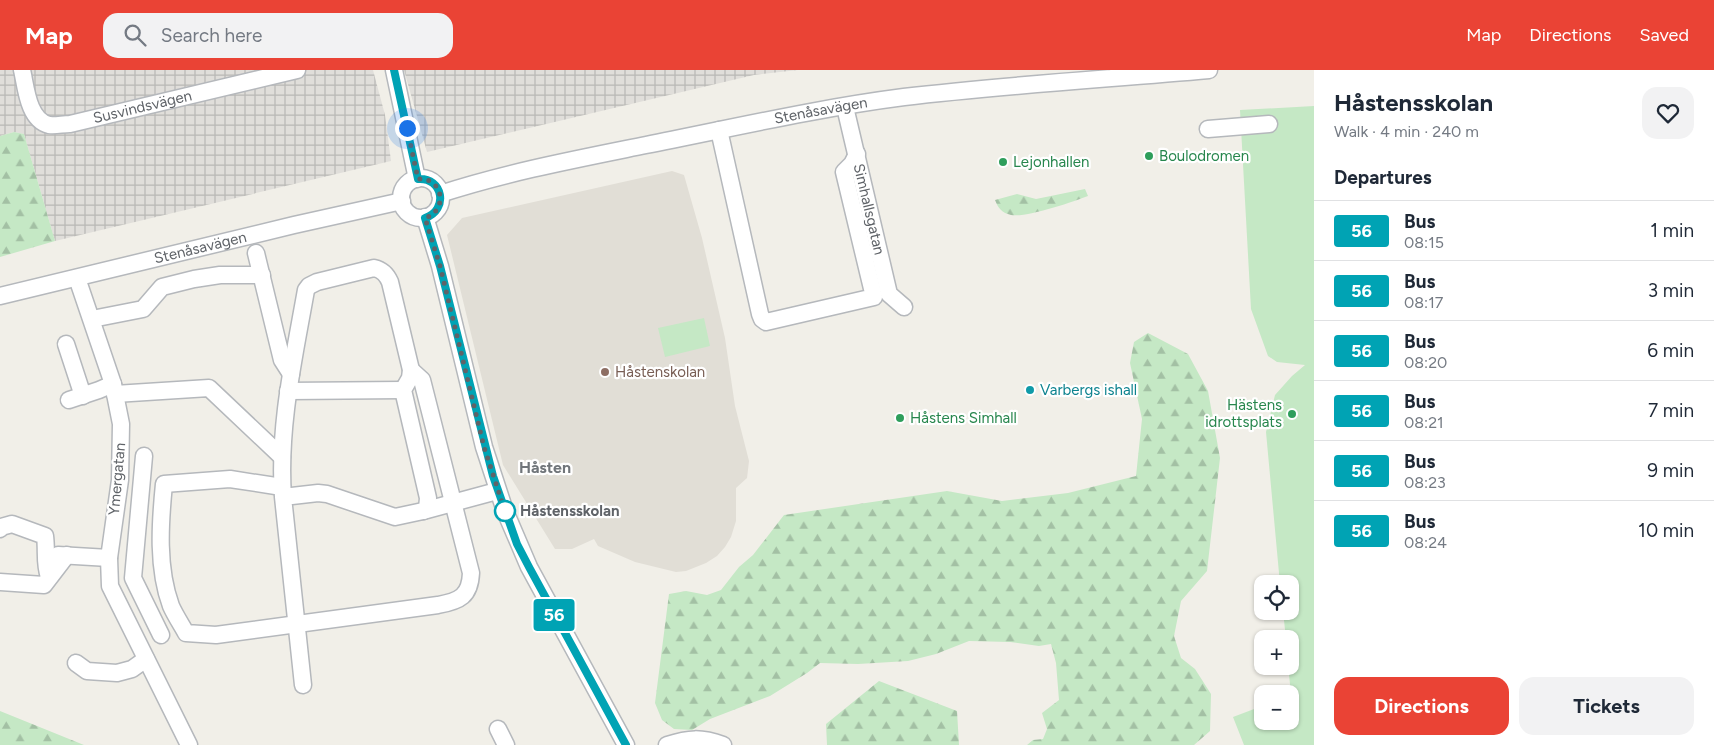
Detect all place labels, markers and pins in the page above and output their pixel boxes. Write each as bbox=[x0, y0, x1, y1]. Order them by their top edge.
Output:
place label: Boulodromen bbox=[1159, 147, 1249, 165]
marker: Boulodromen bbox=[1143, 150, 1155, 162]
place label: Lejonhallen bbox=[1013, 153, 1089, 171]
marker: Lejonhallen bbox=[997, 156, 1009, 168]
place label: Håstenskolan bbox=[615, 363, 705, 381]
marker: Håstenskolan bbox=[599, 366, 611, 378]
place label: Varbergs ishall bbox=[1040, 381, 1137, 399]
marker: Varbergs ishall bbox=[1024, 384, 1036, 396]
place label: Hästens idrottsplats bbox=[1205, 396, 1282, 431]
marker: Hästens idrottsplats bbox=[1286, 408, 1298, 420]
place label: Håstens Simhall bbox=[910, 409, 1017, 427]
marker: Håstens Simhall bbox=[894, 412, 906, 424]
marker: Håstensskolan bbox=[494, 500, 516, 522]
place label: Håstensskolan bbox=[520, 502, 619, 520]

